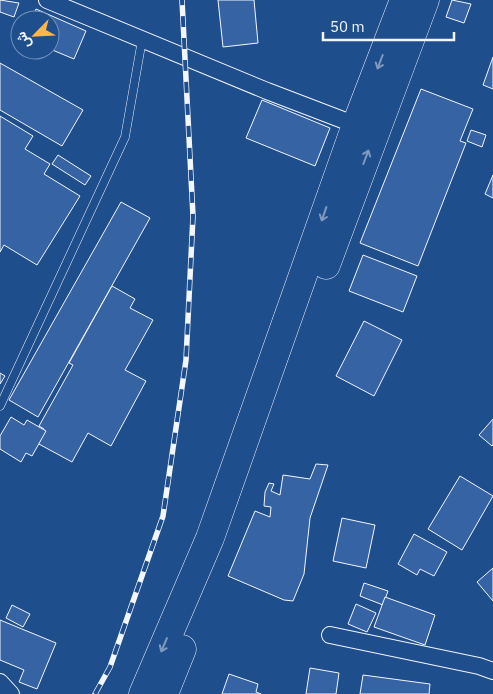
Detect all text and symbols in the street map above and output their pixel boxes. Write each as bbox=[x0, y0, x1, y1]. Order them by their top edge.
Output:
north arrow bbox=[10, 10, 60, 60]
scale bar bbox=[323, 10, 454, 42]
text: 50 m bbox=[330, 17, 365, 36]
text: ش bbox=[11, 29, 35, 52]
one-way arrow bbox=[375, 54, 384, 69]
one-way arrow bbox=[362, 150, 371, 165]
one-way arrow bbox=[319, 206, 328, 222]
one-way arrow bbox=[158, 637, 168, 652]

